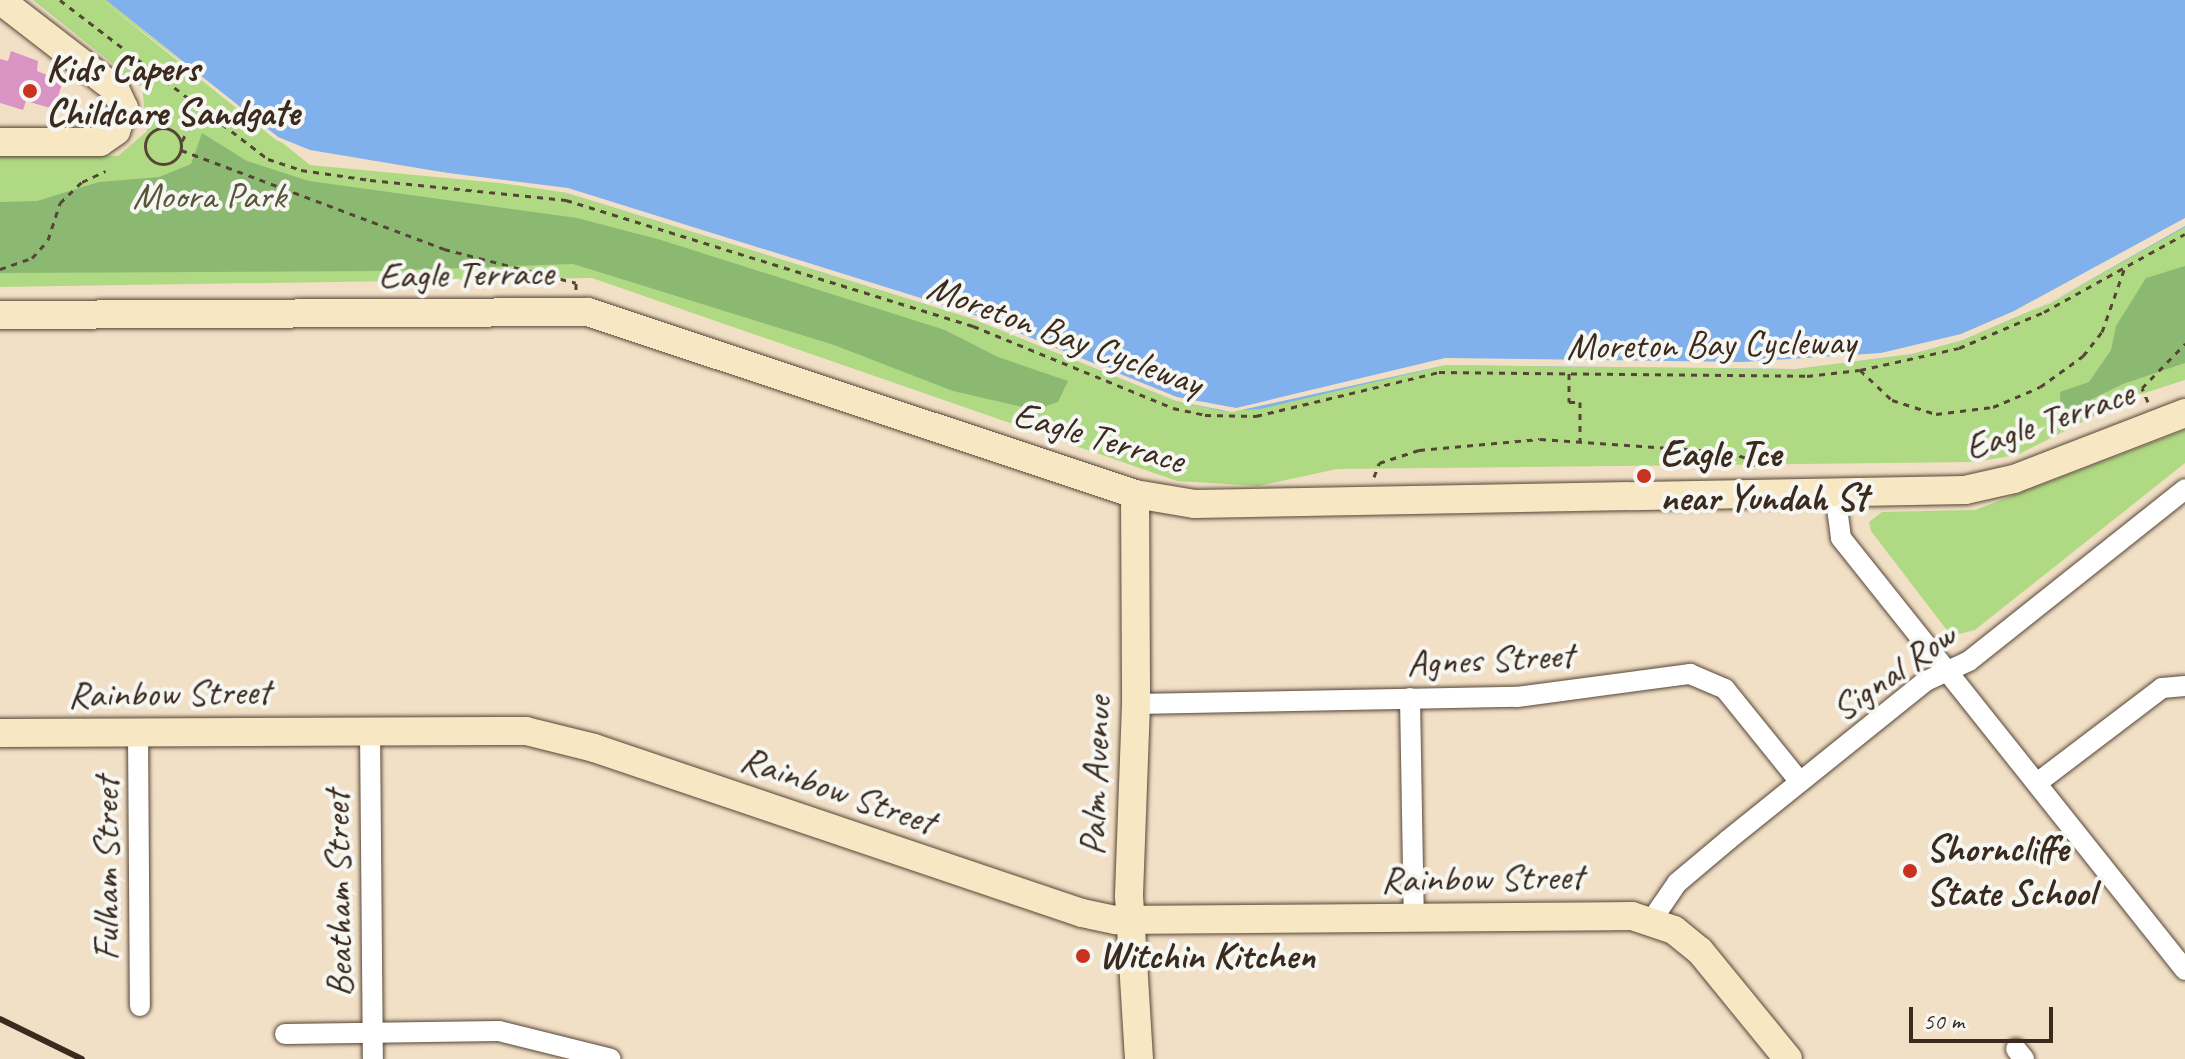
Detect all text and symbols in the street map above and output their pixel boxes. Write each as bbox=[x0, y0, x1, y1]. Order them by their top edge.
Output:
place label: Kids Capers Childcare Sandgate bbox=[46, 46, 299, 136]
marker: Kids Capers Childcare Sandgate bbox=[21, 82, 39, 100]
park label: Moora Park bbox=[133, 173, 285, 219]
street label: Eagle Terrace bbox=[379, 250, 553, 298]
street label: Moreton Bay Cycleway bbox=[922, 264, 1208, 406]
street label: Moreton Bay Cycleway bbox=[1567, 319, 1855, 369]
street label: Eagle Terrace bbox=[1959, 370, 2139, 470]
street label: Eagle Terrace bbox=[1009, 391, 1189, 483]
place label: Eagle Tce near Yundah St bbox=[1660, 431, 1867, 520]
marker: Eagle Tce near Yundah St bbox=[1635, 467, 1653, 485]
street label: Signal Row bbox=[1822, 613, 1964, 731]
street label: Agnes Street bbox=[1405, 632, 1575, 686]
street label: Rainbow Street bbox=[67, 668, 271, 718]
street label: Palm Avenue bbox=[1069, 696, 1121, 856]
street label: Rainbow Street bbox=[735, 735, 941, 845]
street label: Fulham Street bbox=[83, 777, 129, 961]
street label: Beatham Street bbox=[313, 791, 363, 997]
place label: Shorncliffe State School bbox=[1926, 826, 2093, 916]
street label: Rainbow Street bbox=[1380, 853, 1584, 903]
marker: Shorncliffe State School bbox=[1901, 862, 1919, 880]
place label: Witchin Kitchen bbox=[1099, 933, 1314, 979]
marker: Witchin Kitchen bbox=[1074, 947, 1092, 965]
scale bar bbox=[1913, 991, 2057, 1041]
text: 50 m bbox=[1923, 1006, 1964, 1036]

